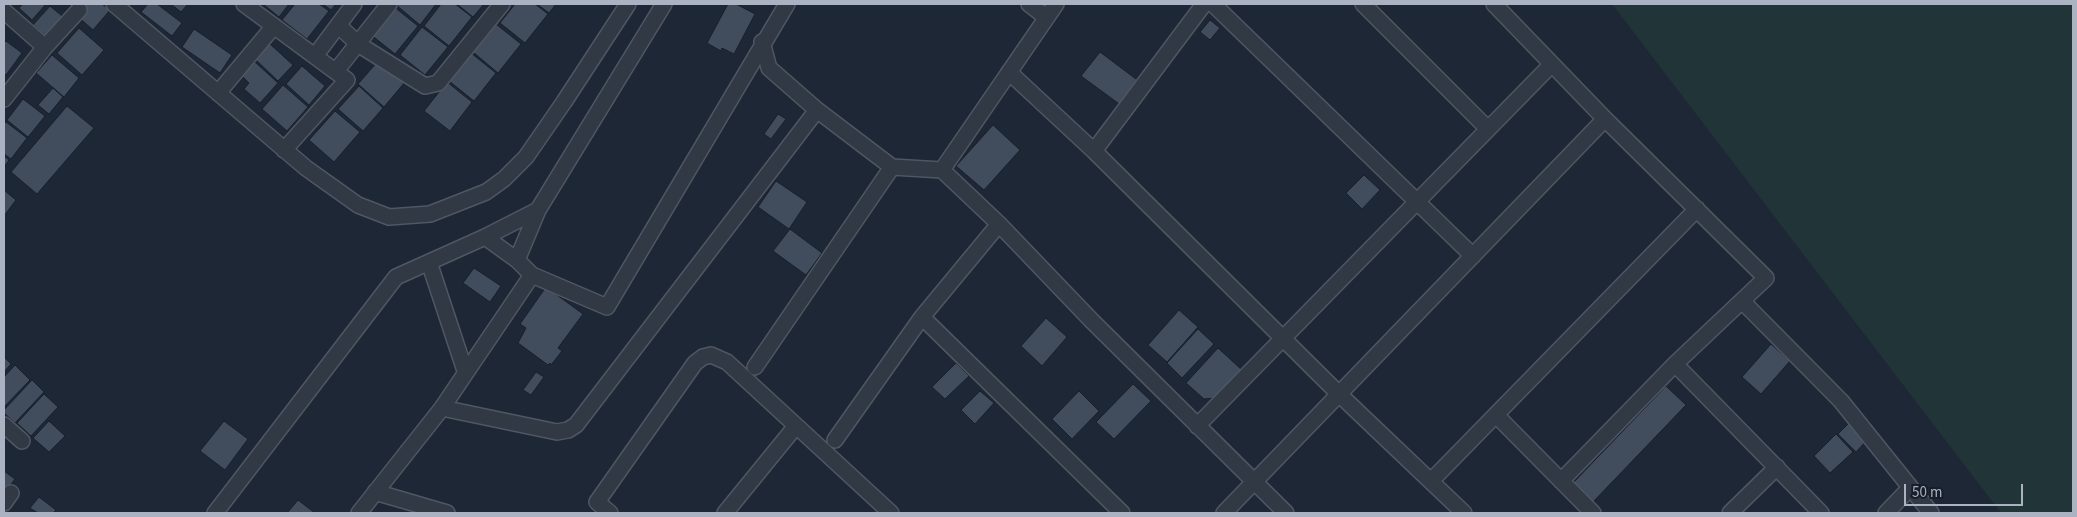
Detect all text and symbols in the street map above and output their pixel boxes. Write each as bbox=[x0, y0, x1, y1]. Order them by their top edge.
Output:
scale bar bbox=[1907, 474, 2026, 506]
text: 50 m bbox=[1912, 482, 1942, 503]

